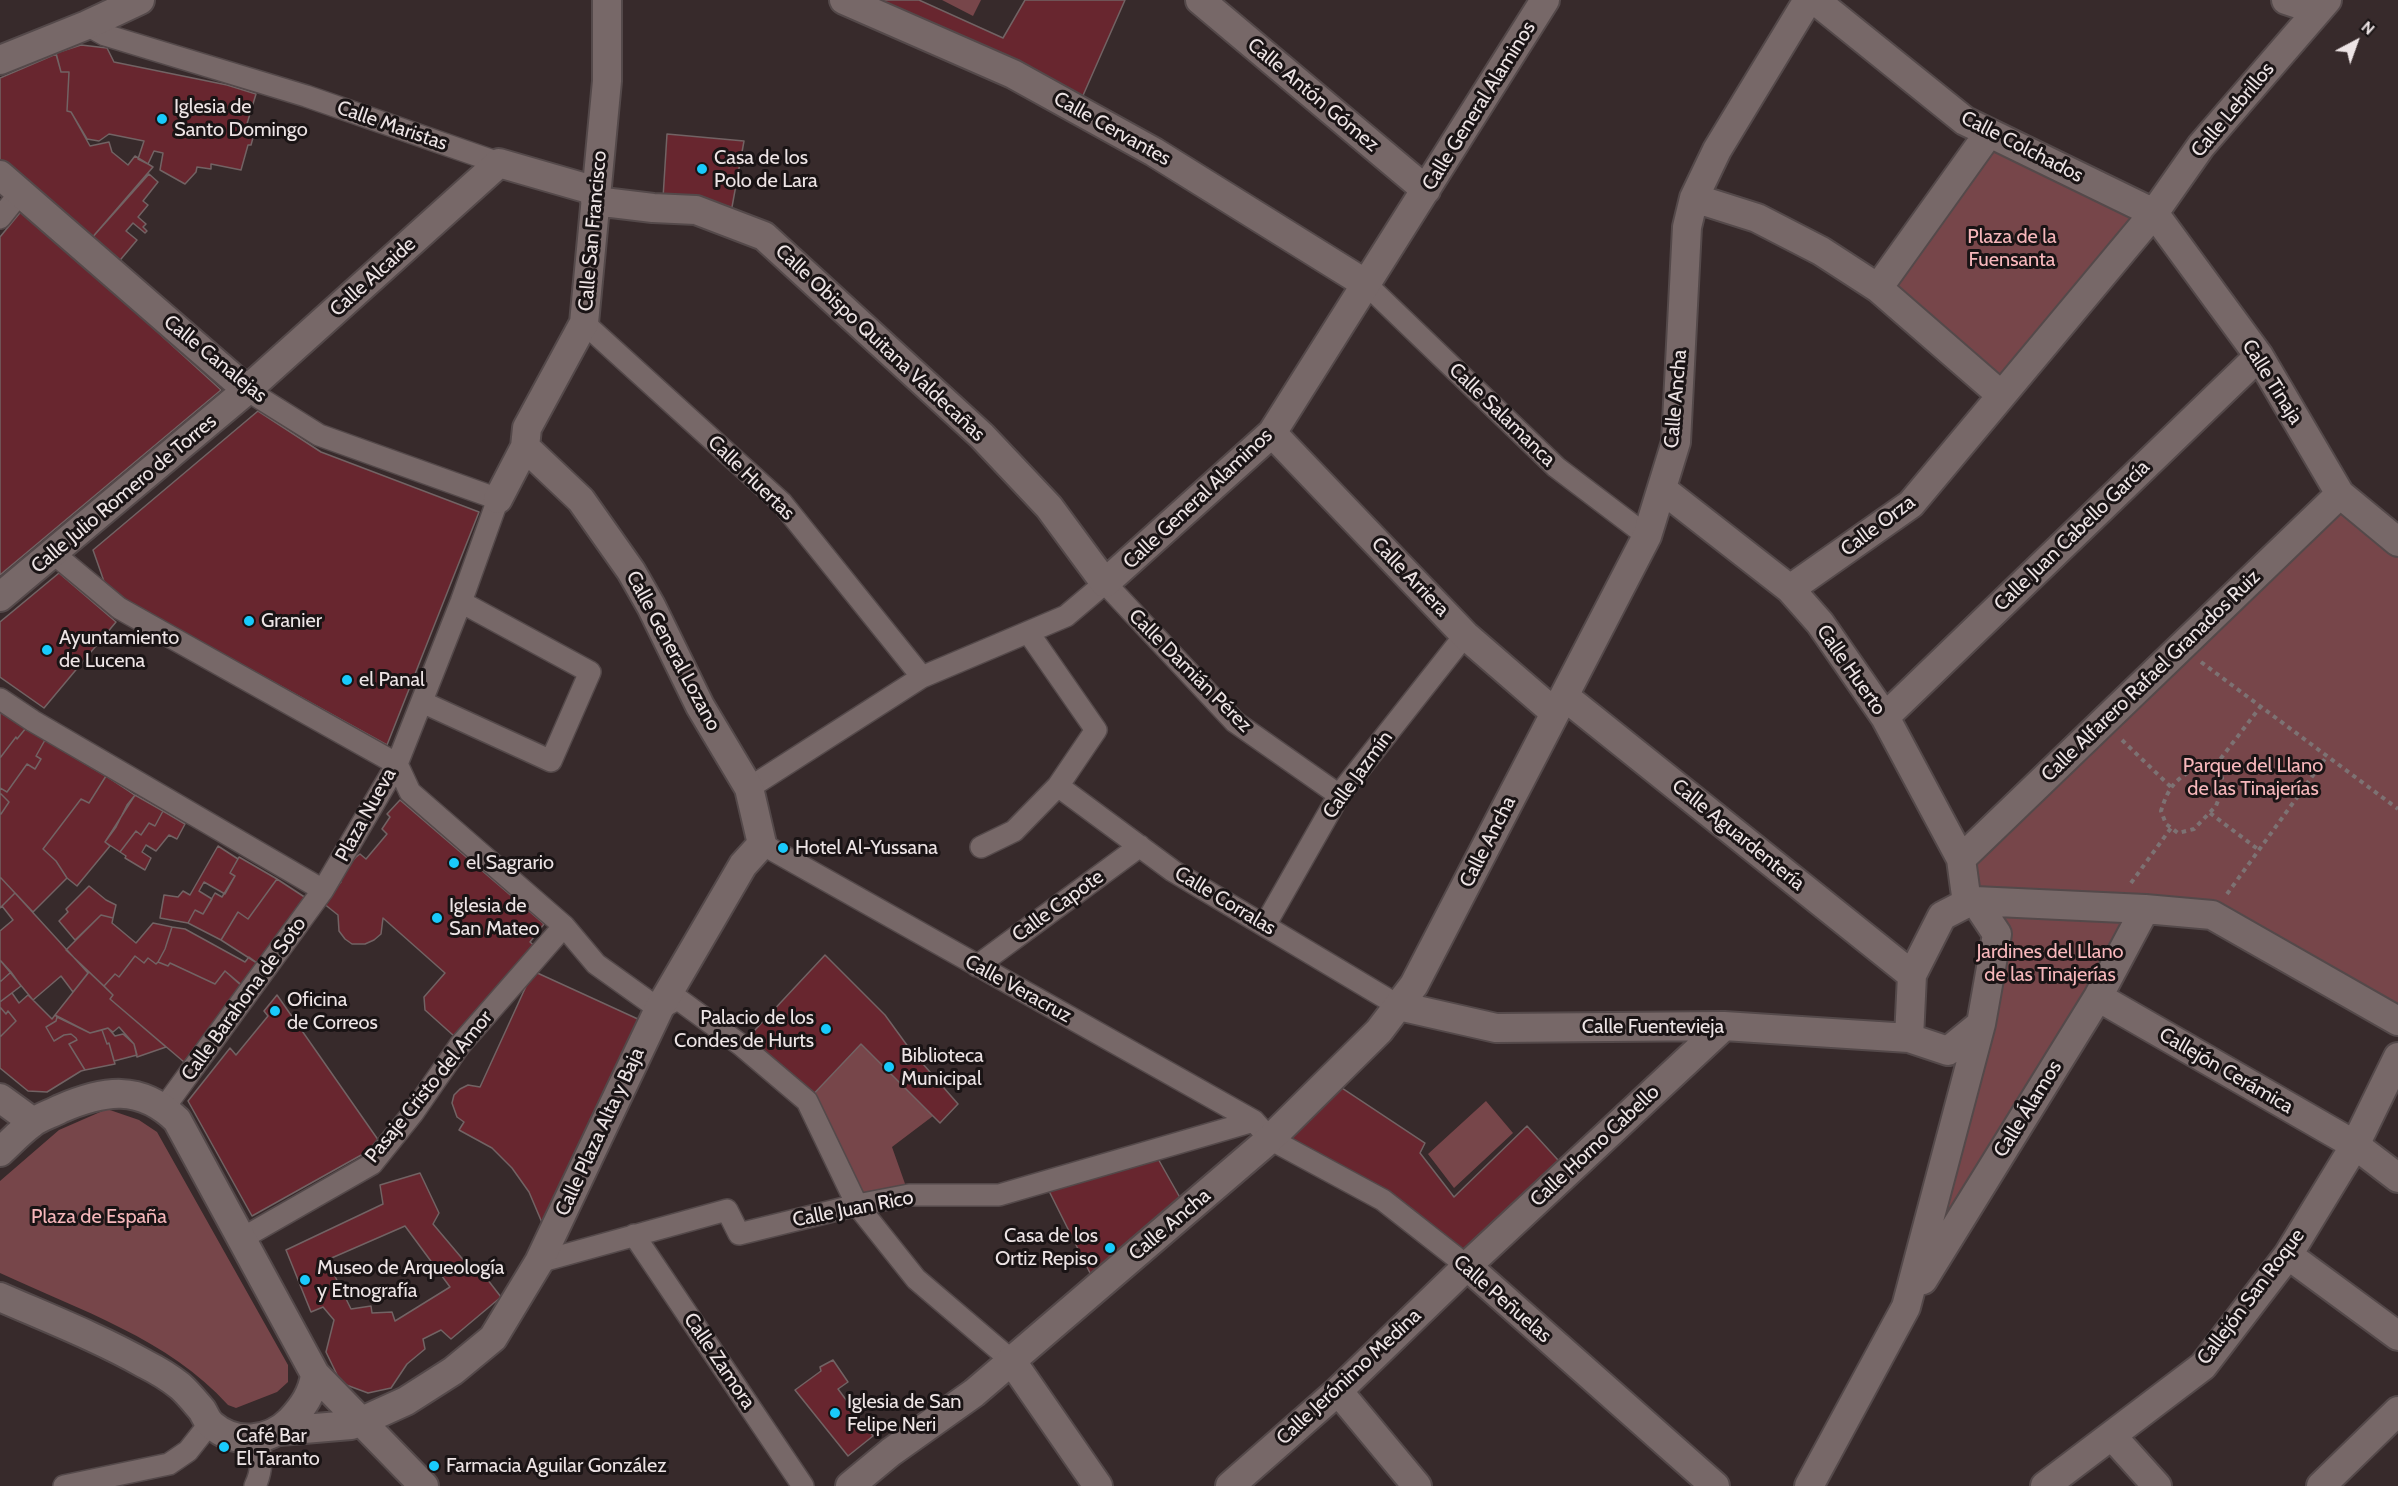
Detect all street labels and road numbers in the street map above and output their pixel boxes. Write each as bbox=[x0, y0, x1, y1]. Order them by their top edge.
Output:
street label: Calle General Alaminos bbox=[1417, 17, 1541, 195]
street label: Calle Antón Gómez bbox=[1242, 33, 1384, 157]
street label: Calle Lebrillos bbox=[2186, 58, 2280, 162]
street label: Calle Cervantes bbox=[1049, 87, 1175, 171]
street label: Calle Maristas bbox=[334, 96, 450, 156]
street label: Calle Colchados bbox=[1957, 106, 2087, 188]
street label: Calle San Francisco bbox=[574, 150, 612, 312]
street label: Calle Alcaide bbox=[325, 232, 421, 322]
street label: Calle Obispo Quitana Valdecañas bbox=[770, 239, 990, 447]
street label: Calle Canalejas bbox=[159, 310, 271, 408]
street label: Calle Tinaja bbox=[2237, 335, 2307, 429]
street label: Calle Ancha bbox=[1660, 349, 1692, 449]
street label: Calle Salamanca bbox=[1444, 358, 1560, 472]
street label: Calle Julio Romero de Torres bbox=[26, 409, 222, 579]
street label: Calle General Alaminos bbox=[1119, 424, 1277, 574]
street label: Calle Huertas bbox=[703, 431, 799, 525]
street label: Calle Juan Cabello García bbox=[1989, 456, 2155, 616]
street label: Calle Orza bbox=[1836, 490, 1920, 562]
street label: Calle Arriera bbox=[1366, 532, 1454, 622]
street label: Calle Alfarero Rafael Granados Ruiz bbox=[2037, 565, 2265, 787]
street label: Calle General Lozano bbox=[621, 567, 725, 735]
street label: Calle Damián Pérez bbox=[1123, 604, 1257, 738]
street label: Calle Huerto bbox=[1811, 620, 1891, 720]
street label: Calle Jazmín bbox=[1318, 726, 1398, 824]
street label: Plaza Nueva bbox=[331, 764, 401, 866]
street label: Calle Aguardentería bbox=[1667, 774, 1809, 896]
street label: Calle Ancha bbox=[1455, 792, 1521, 892]
street label: Calle Corralas bbox=[1170, 861, 1280, 941]
street label: Calle Capote bbox=[1008, 865, 1108, 947]
street label: Calle Barahona de Soto bbox=[177, 912, 311, 1086]
street label: Calle Veracruz bbox=[960, 950, 1076, 1028]
street label: Pasaje Cristo del Amor bbox=[360, 1006, 498, 1168]
street label: Calle Fuentevieja bbox=[1582, 1015, 1724, 1039]
street label: Callejón Cerámica bbox=[2155, 1023, 2297, 1119]
street label: Calle Plaza Alta y Baja bbox=[550, 1044, 650, 1220]
street label: Calle Álamos bbox=[1989, 1056, 2067, 1162]
street label: Calle Horno Cabello bbox=[1526, 1080, 1664, 1212]
street label: Calle Ancha bbox=[1124, 1184, 1216, 1266]
street label: Calle Juan Rico bbox=[790, 1186, 916, 1232]
street label: Callejón San Roque bbox=[2192, 1224, 2310, 1370]
street label: Calle Peñuelas bbox=[1448, 1250, 1556, 1348]
street label: Calle Jerónimo Medina bbox=[1272, 1304, 1426, 1450]
street label: Calle Zamora bbox=[678, 1308, 760, 1414]

